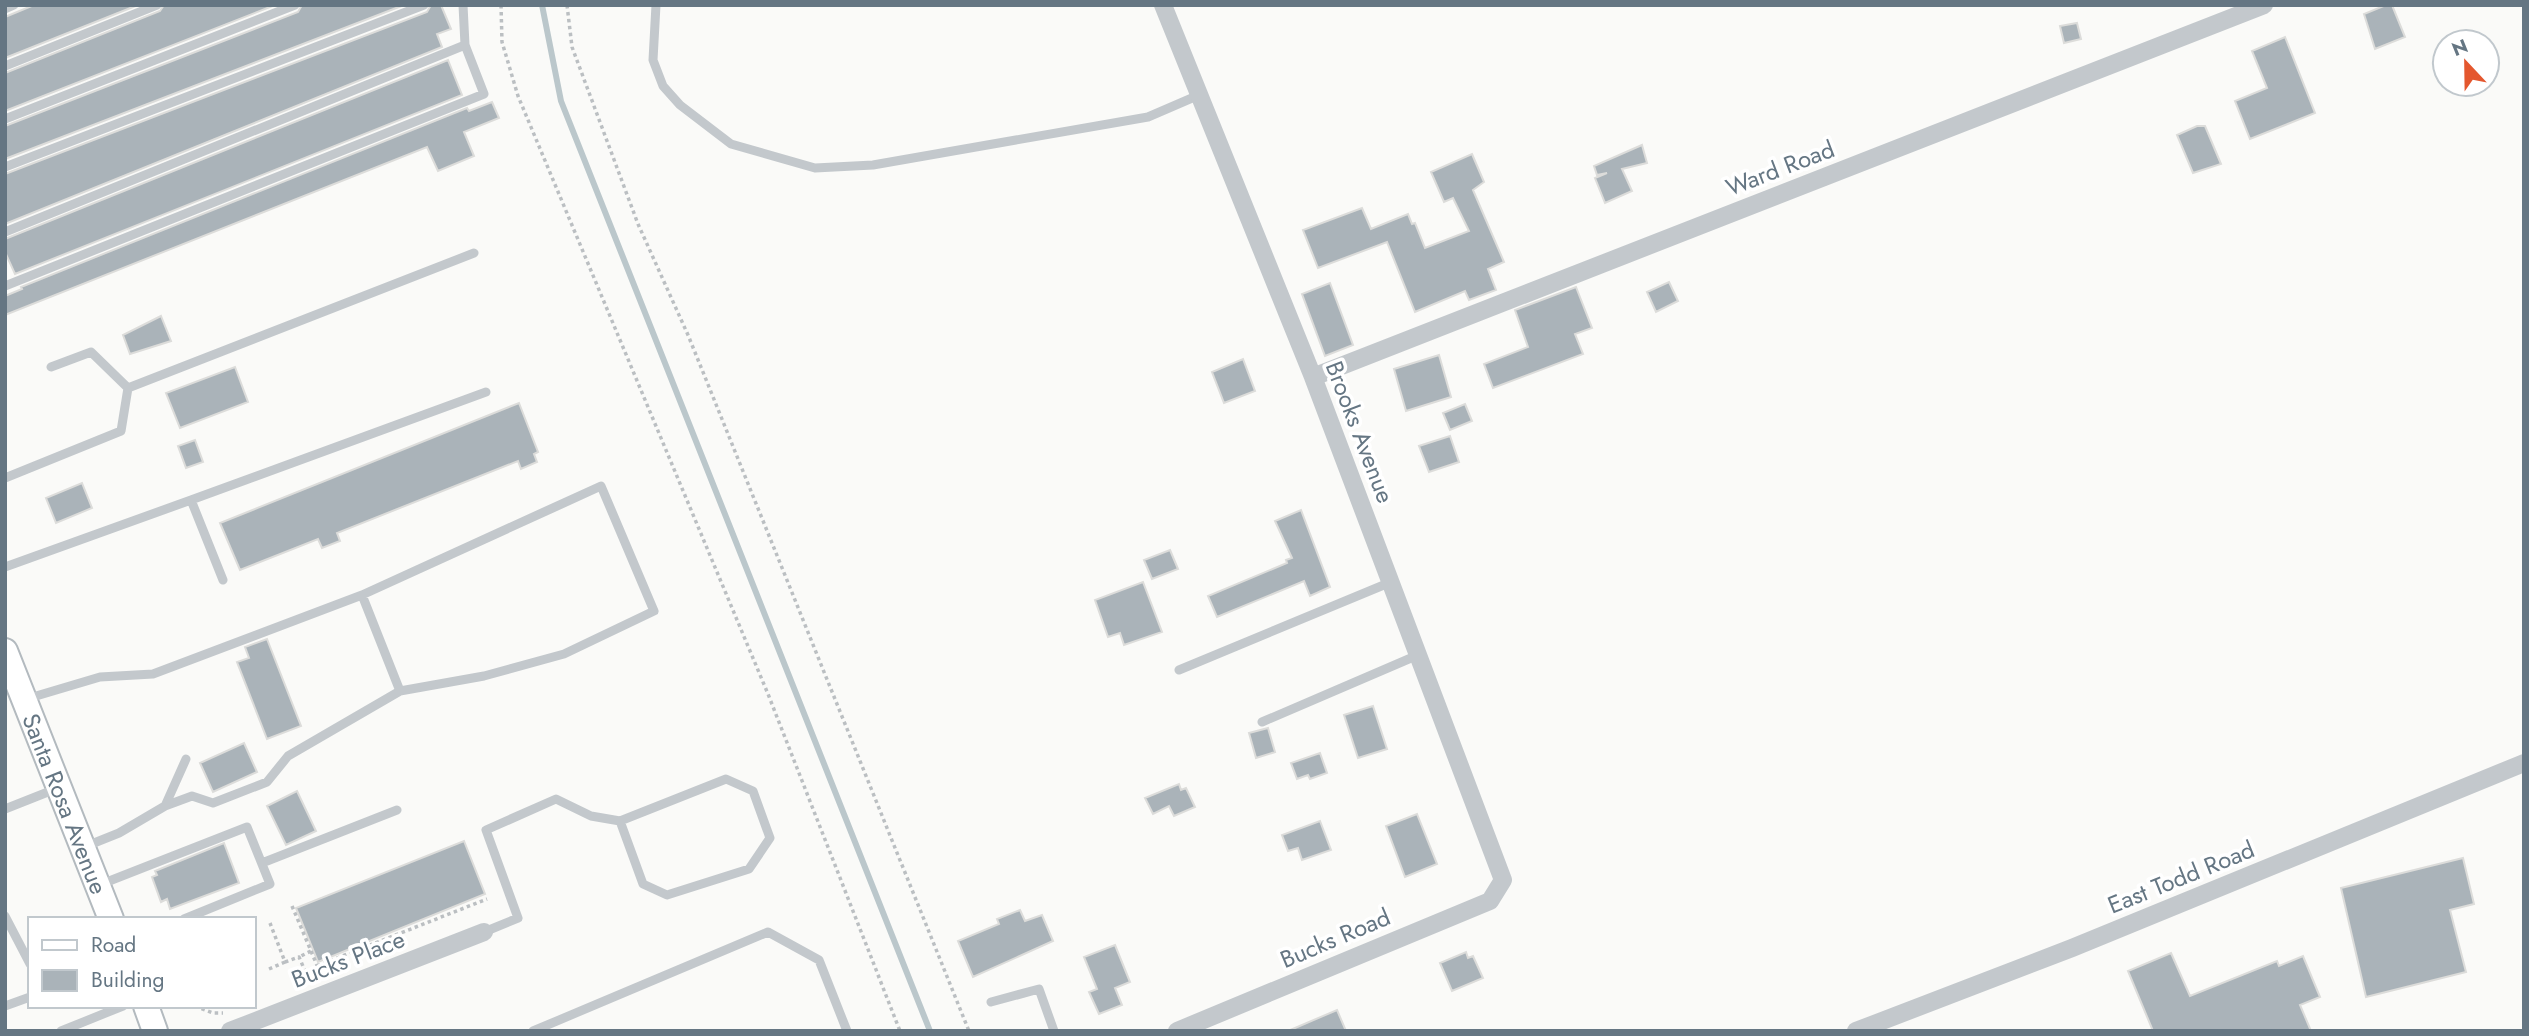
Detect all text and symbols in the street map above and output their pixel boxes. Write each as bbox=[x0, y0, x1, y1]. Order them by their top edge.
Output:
north arrow bbox=[2431, 28, 2501, 98]
text: N bbox=[2448, 32, 2472, 63]
street label: Ward Road bbox=[1721, 131, 1839, 205]
street label: Brooks Avenue bbox=[1317, 356, 1403, 508]
street label: Santa Rosa Avenue bbox=[14, 708, 117, 899]
street label: East Todd Road bbox=[2102, 832, 2260, 922]
street label: Bucks Road bbox=[1274, 899, 1396, 977]
legend bbox=[28, 917, 256, 1008]
street label: Bucks Place bbox=[286, 921, 410, 997]
text: Road bbox=[91, 930, 136, 960]
text: Building bbox=[91, 965, 164, 995]

